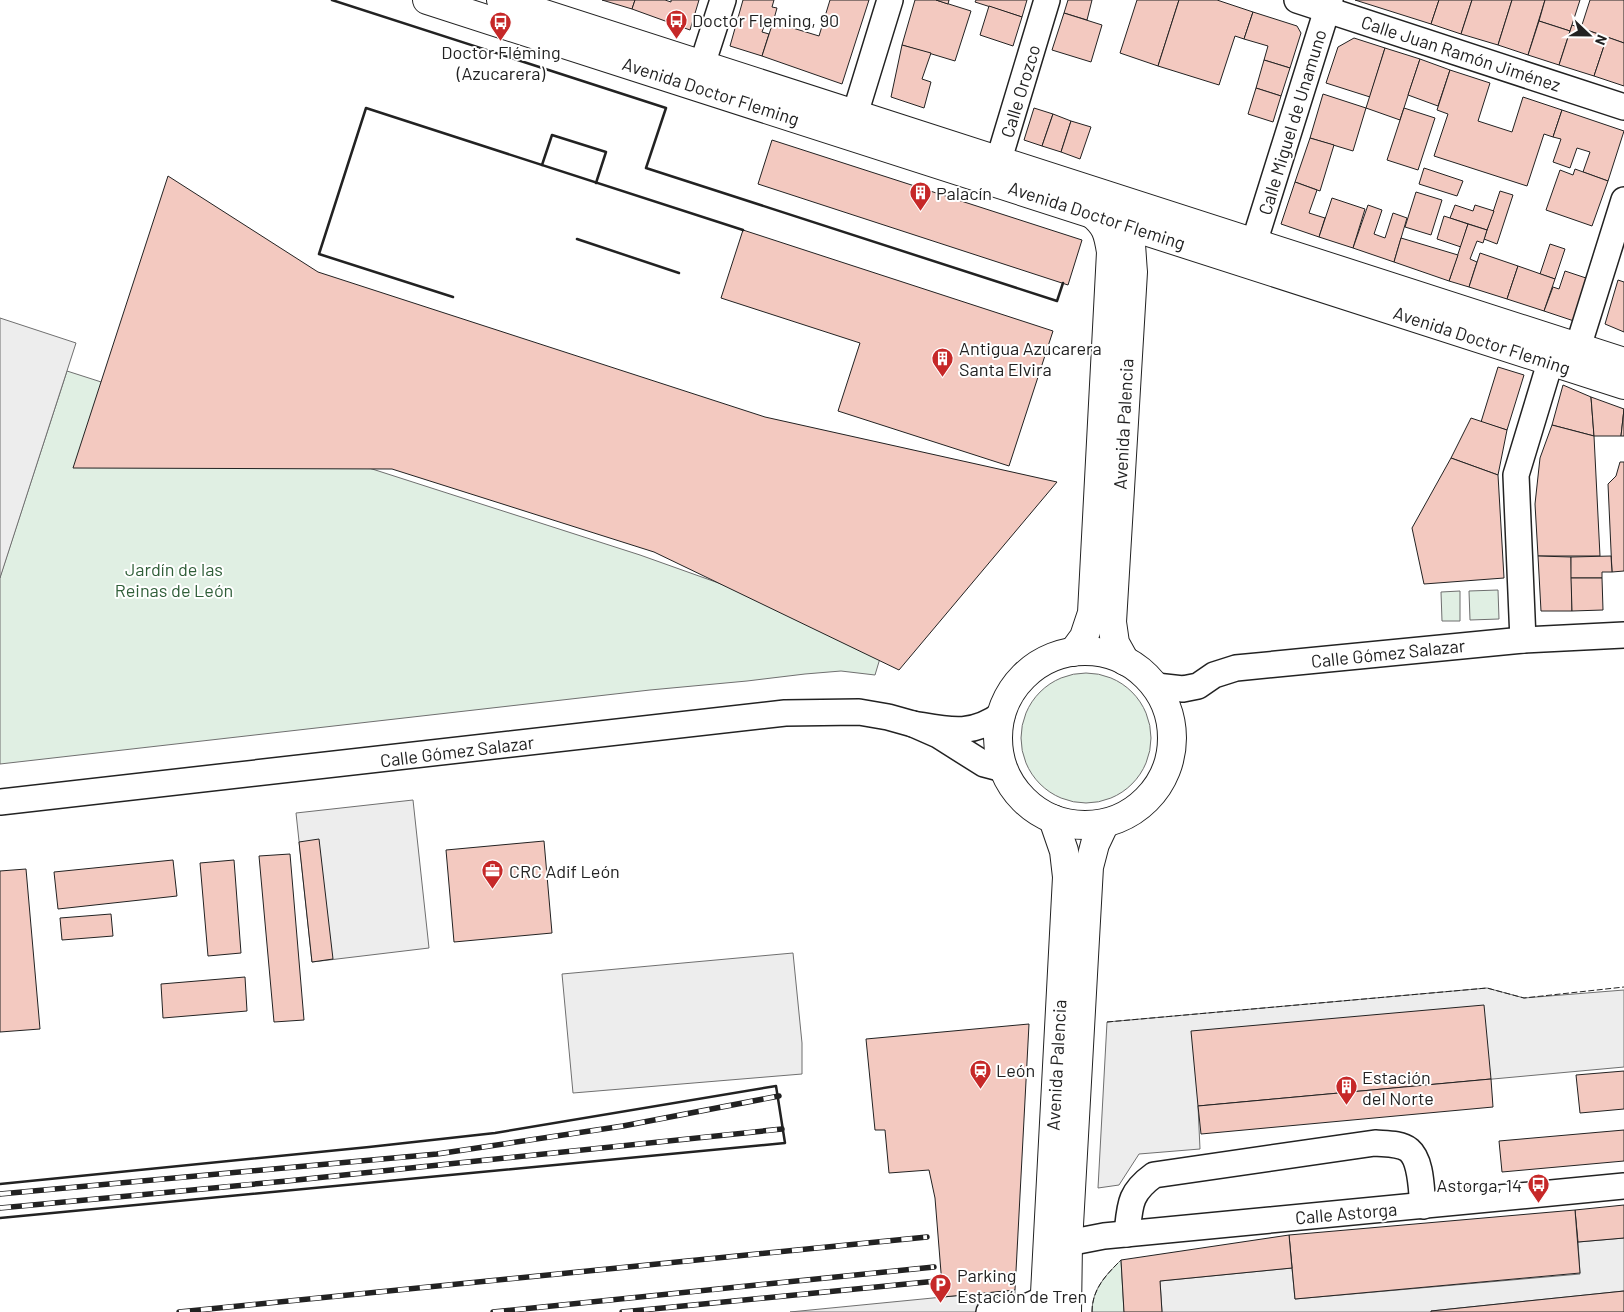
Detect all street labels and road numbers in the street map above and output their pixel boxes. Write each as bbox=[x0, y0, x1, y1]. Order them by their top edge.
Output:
street label: Calle Juan Ramón Jiménez bbox=[1358, 10, 1564, 96]
street label: Calle Miguel de Unamuno bbox=[1253, 26, 1331, 218]
street label: Calle Orozco bbox=[995, 42, 1045, 140]
street label: Avenida Doctor Fleming bbox=[620, 52, 802, 130]
street label: Avenida Doctor Fleming bbox=[1006, 176, 1188, 254]
street label: Avenida Doctor Fleming bbox=[1391, 301, 1573, 379]
street label: Avenida Palencia bbox=[1109, 358, 1137, 490]
street label: Calle Gómez Salazar bbox=[1310, 634, 1467, 672]
street label: Calle Gómez Salazar bbox=[379, 731, 536, 771]
street label: Avenida Palencia bbox=[1042, 999, 1070, 1131]
street label: Calle Astorga bbox=[1294, 1198, 1398, 1228]

